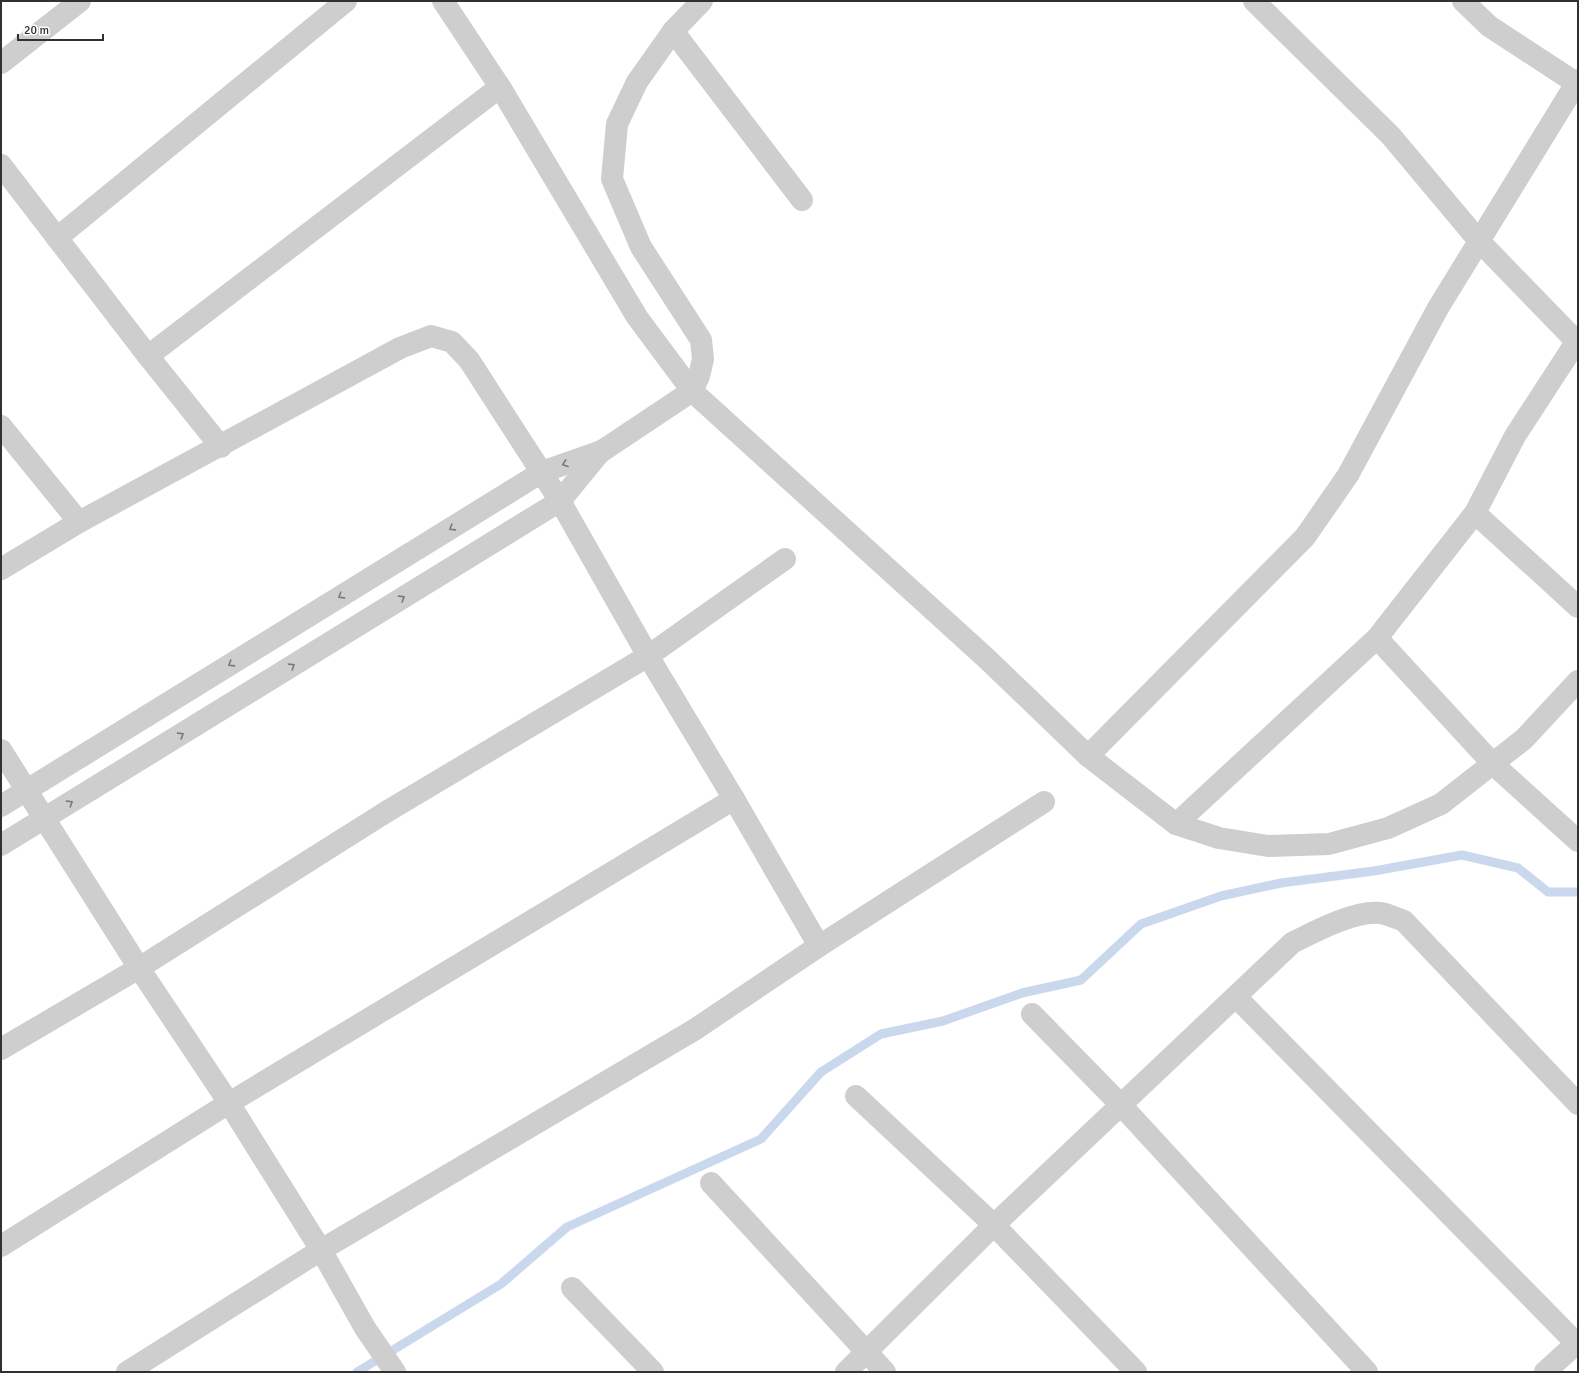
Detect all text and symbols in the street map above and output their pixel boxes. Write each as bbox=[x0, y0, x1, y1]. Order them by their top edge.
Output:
scale bar bbox=[18, 16, 103, 42]
text: 20 m bbox=[24, 23, 49, 38]
one-way arrow bbox=[561, 460, 568, 468]
one-way arrow bbox=[449, 523, 456, 531]
one-way arrow bbox=[339, 592, 346, 599]
one-way arrow bbox=[398, 595, 405, 603]
one-way arrow bbox=[228, 660, 235, 667]
one-way arrow bbox=[288, 664, 295, 671]
one-way arrow bbox=[177, 732, 184, 739]
one-way arrow bbox=[66, 800, 73, 808]

